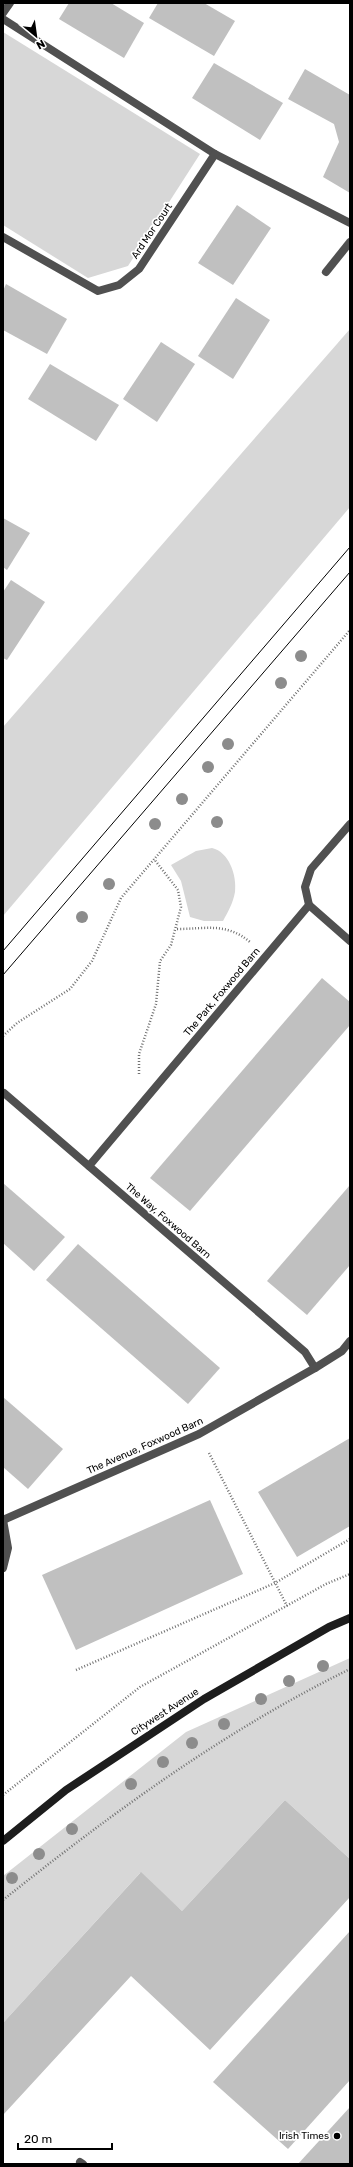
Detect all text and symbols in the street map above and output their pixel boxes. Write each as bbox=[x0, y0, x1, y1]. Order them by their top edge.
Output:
north arrow bbox=[16, 16, 56, 56]
text: N bbox=[34, 37, 47, 52]
street label: Ard Mor Court bbox=[129, 201, 175, 261]
street label: The Park, Foxwood Barn bbox=[181, 945, 263, 1039]
street label: The Way, Foxwood Barn bbox=[123, 1181, 213, 1261]
street label: The Avenue, Foxwood Barn bbox=[85, 1415, 205, 1477]
street label: Citywest Avenue bbox=[129, 1685, 201, 1738]
scale bar bbox=[18, 2125, 112, 2151]
place label: Irish Times bbox=[279, 2130, 329, 2142]
marker: Irish Times bbox=[332, 2131, 342, 2141]
text: 20 m bbox=[24, 2132, 52, 2146]

